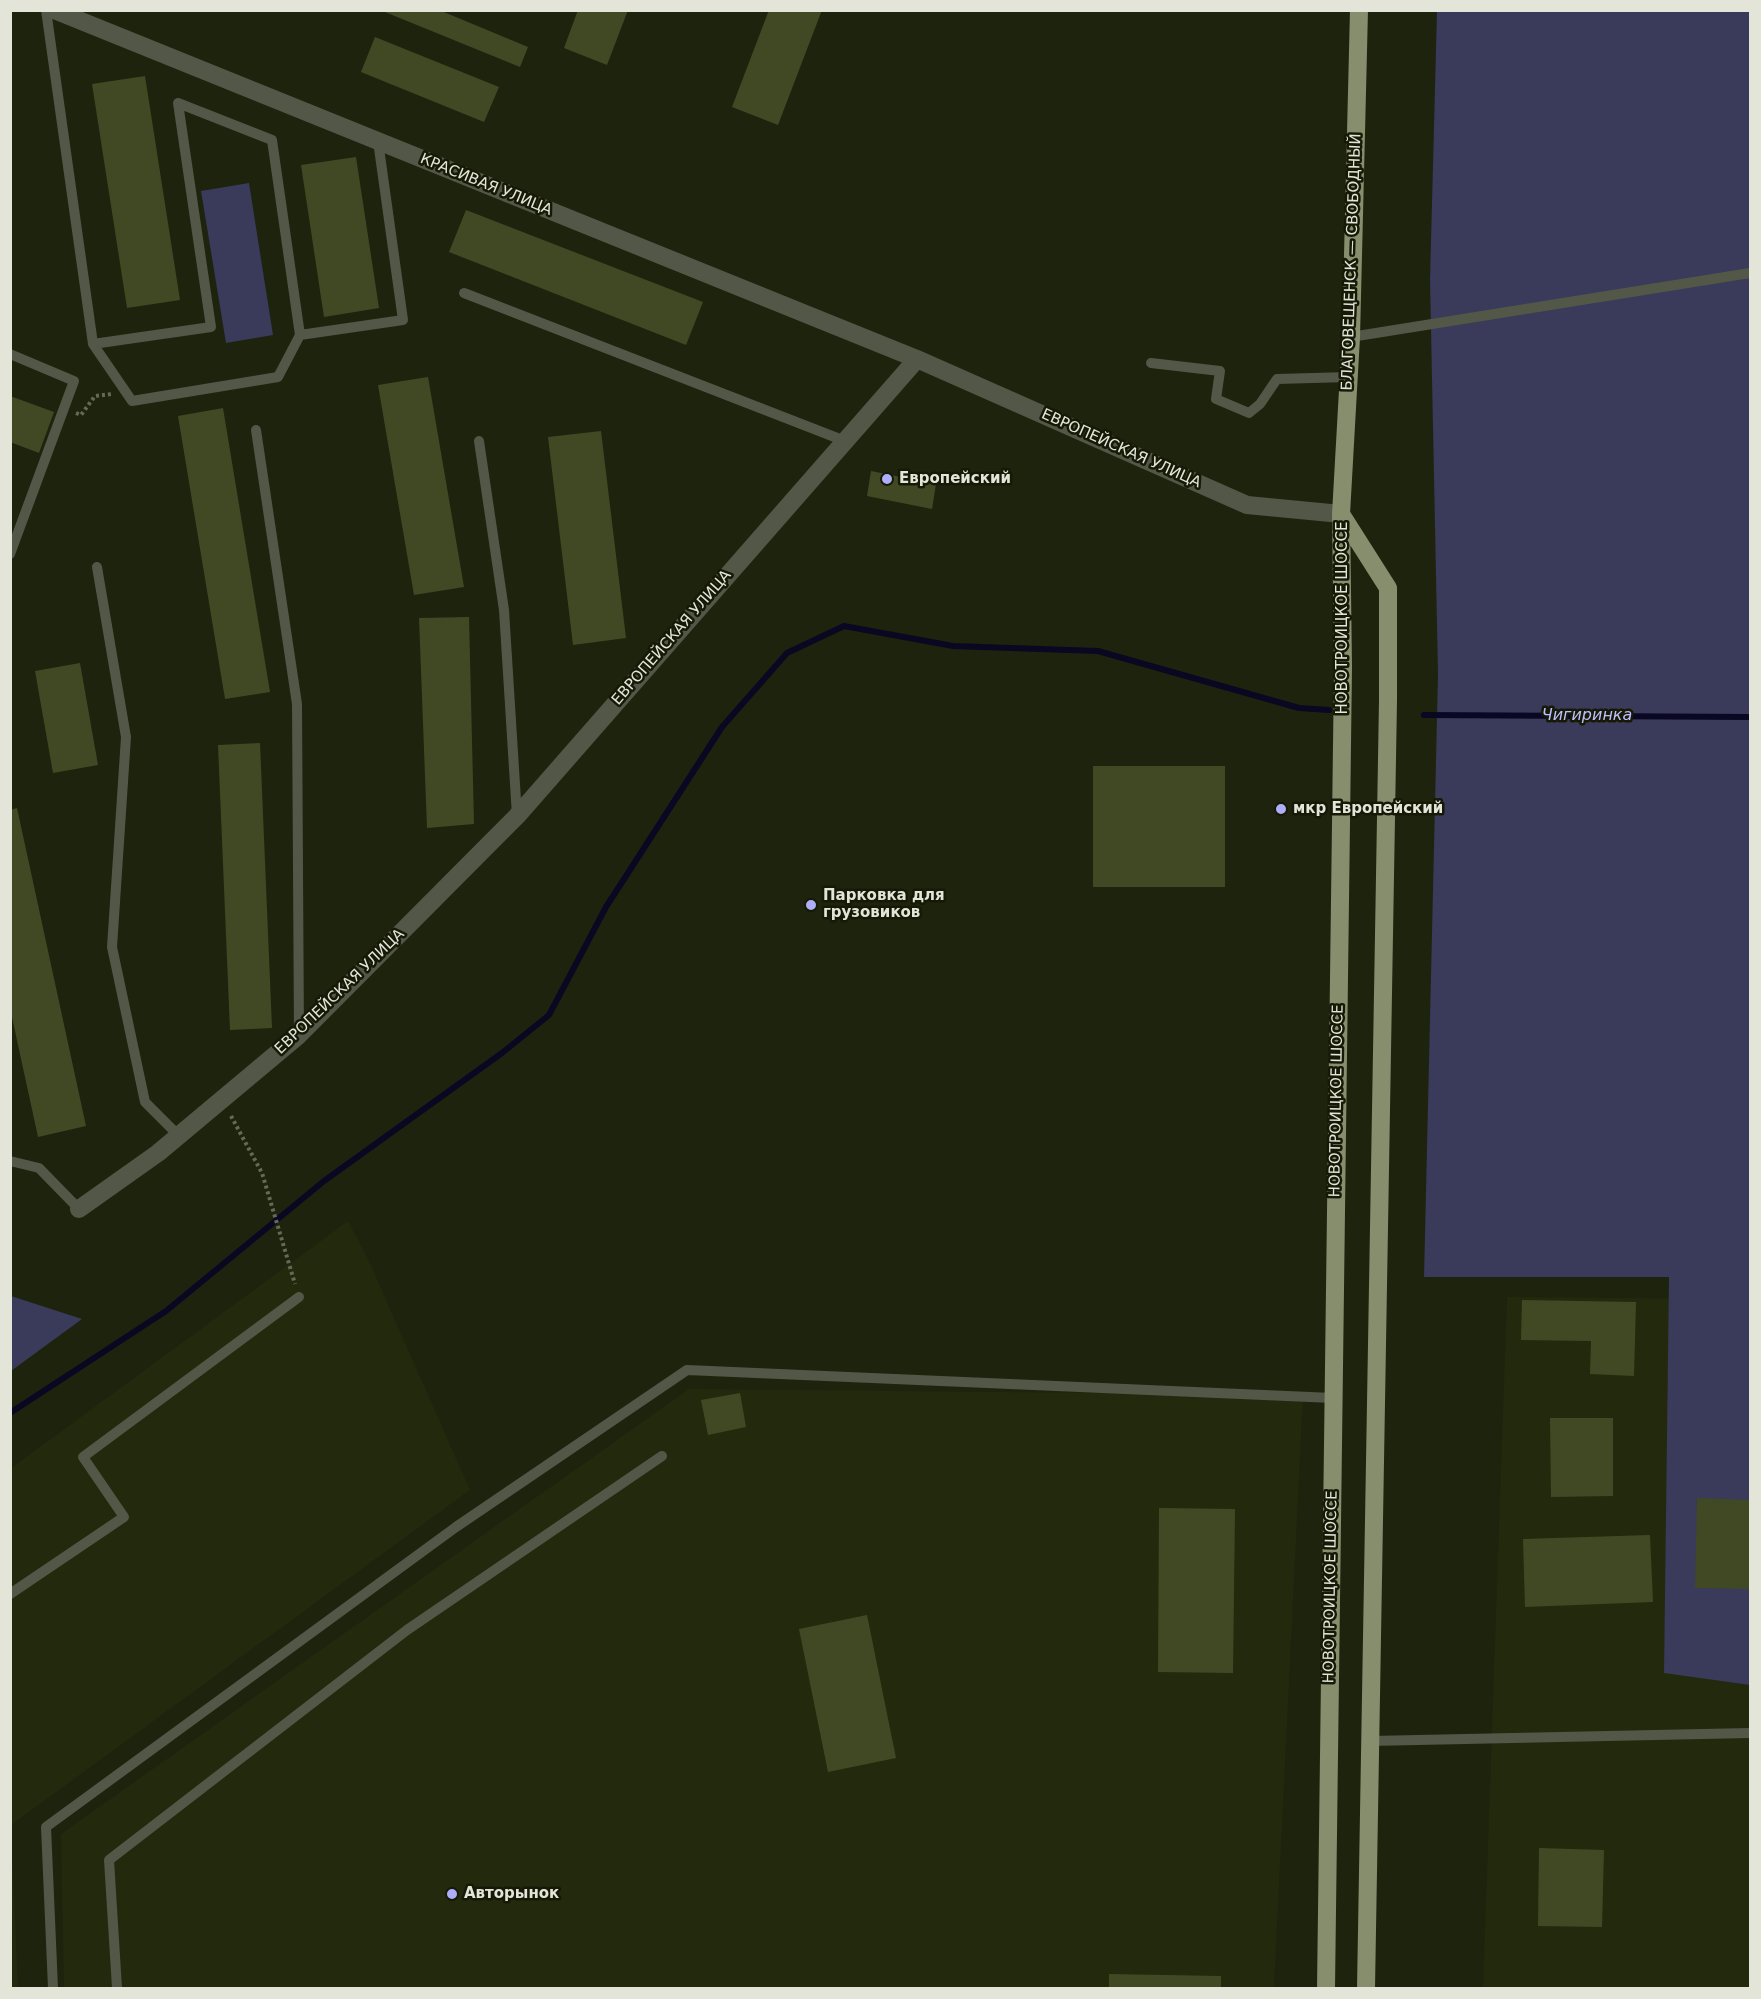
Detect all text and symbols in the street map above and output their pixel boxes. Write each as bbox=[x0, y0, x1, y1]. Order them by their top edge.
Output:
street label: БЛАГОВЕЩЕНСК — СВОБОДНЫЙ bbox=[1339, 133, 1365, 391]
street label: КРАСИВАЯ УЛИЦА bbox=[417, 150, 555, 220]
street label: ЕВРОПЕЙСКАЯ УЛИЦА bbox=[1038, 406, 1204, 492]
place label: Европейский bbox=[899, 470, 1011, 488]
marker: Европейский bbox=[880, 472, 894, 486]
street label: НОВОТРОИЦКОЕ ШОССЕ bbox=[1334, 521, 1352, 715]
street label: ЕВРОПЕЙСКАЯ УЛИЦА bbox=[609, 567, 735, 709]
water label: Чигиринка bbox=[1542, 706, 1632, 726]
place label: мкр Европейский bbox=[1293, 800, 1443, 818]
marker: мкр Европейский bbox=[1274, 802, 1288, 816]
place label: Парковка для грузовиков bbox=[823, 887, 945, 922]
marker: Парковка для грузовиков bbox=[804, 898, 818, 912]
street label: ЕВРОПЕЙСКАЯ УЛИЦА bbox=[272, 926, 408, 1058]
street label: НОВОТРОИЦКОЕ ШОССЕ bbox=[1326, 1004, 1348, 1198]
street label: НОВОТРОИЦКОЕ ШОССЕ bbox=[1320, 1490, 1342, 1684]
place label: Авторынок bbox=[464, 1885, 559, 1903]
marker: Авторынок bbox=[445, 1887, 459, 1901]

